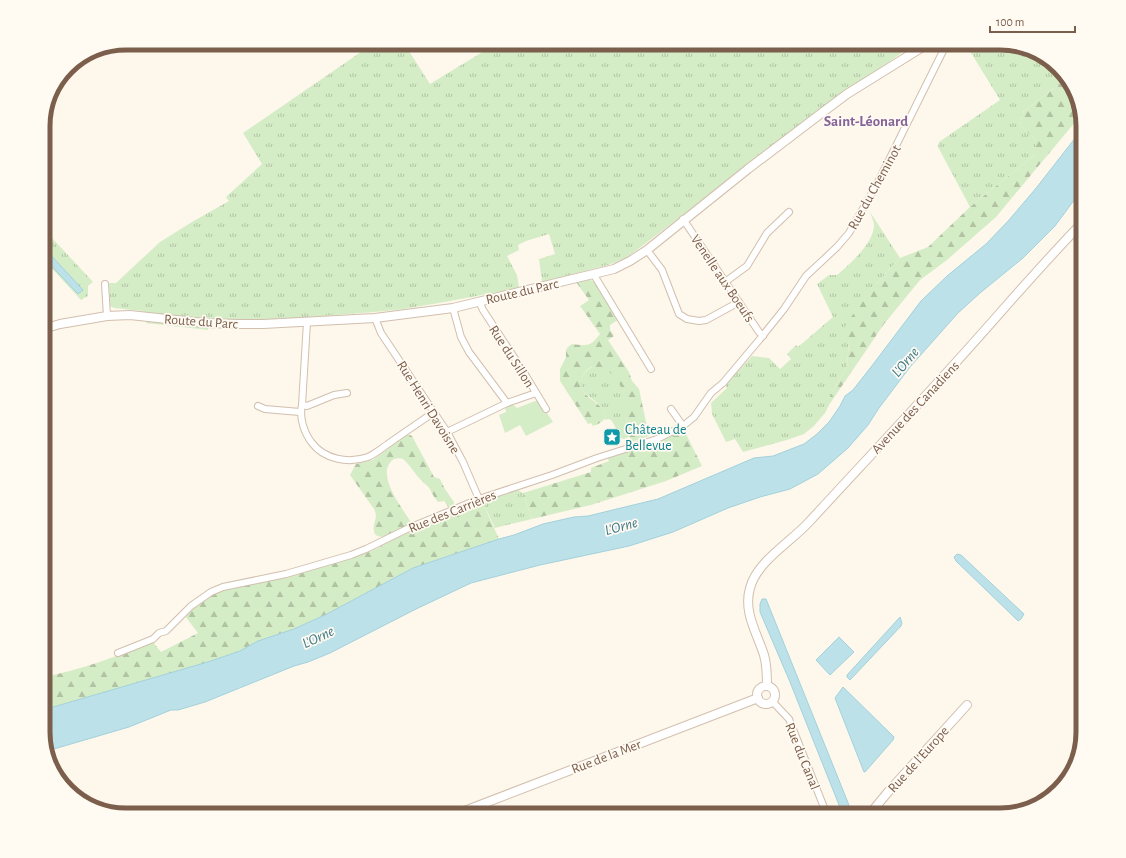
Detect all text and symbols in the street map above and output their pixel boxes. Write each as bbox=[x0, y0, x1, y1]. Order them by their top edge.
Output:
scale bar bbox=[990, 8, 1075, 34]
text: 100 m bbox=[996, 16, 1024, 28]
district label: Saint-Léonard bbox=[824, 114, 908, 129]
street label: Rue du Cheminot bbox=[846, 142, 904, 232]
street label: Venelle aux Boeufs bbox=[688, 232, 757, 325]
street label: Route du Parc bbox=[485, 277, 561, 307]
street label: Route du Parc bbox=[163, 312, 239, 332]
street label: Rue du Sillon bbox=[486, 323, 536, 390]
water label: L'Orne bbox=[889, 344, 922, 380]
street label: Rue Henri Davoisne bbox=[394, 359, 462, 456]
street label: Avenue des Canadiens bbox=[869, 359, 962, 457]
place label: Château de Bellevue bbox=[625, 423, 686, 453]
place icon: Château de Bellevue bbox=[602, 427, 622, 447]
street label: Rue des Carrières bbox=[407, 488, 498, 536]
water label: L'Orne bbox=[603, 515, 640, 538]
water label: L'Orne bbox=[300, 623, 337, 651]
street label: Rue du Canal bbox=[782, 721, 822, 792]
street label: Rue de l'Europe bbox=[886, 724, 952, 795]
street label: Rue de la Mer bbox=[570, 737, 644, 777]

